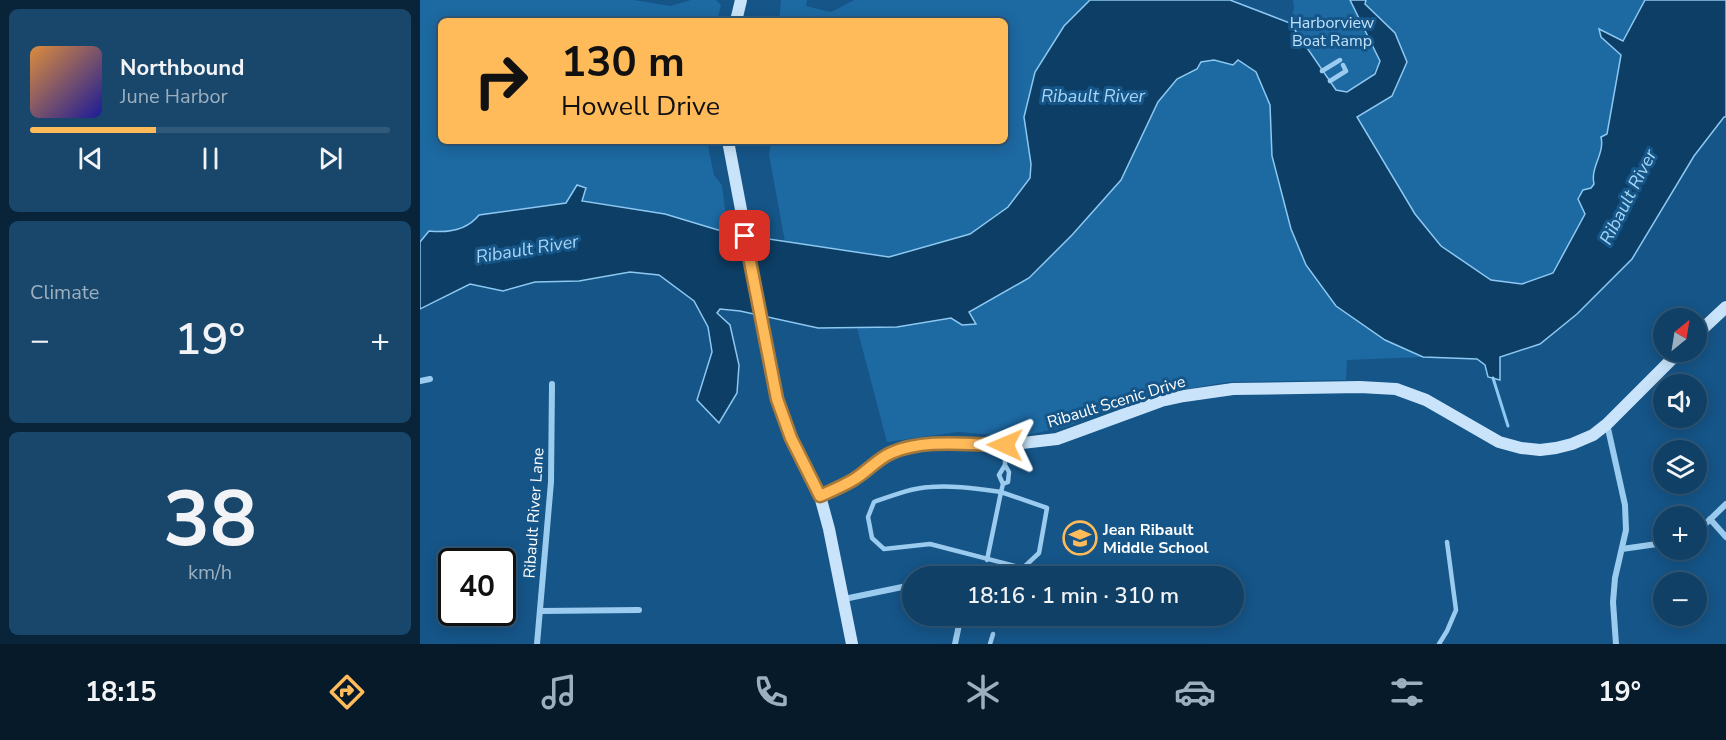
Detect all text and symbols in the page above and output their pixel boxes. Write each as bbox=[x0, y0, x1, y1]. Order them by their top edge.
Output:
park label: Harborview Boat Ramp bbox=[1290, 12, 1375, 52]
text: 130 m bbox=[561, 34, 685, 91]
icon: right bbox=[462, 42, 540, 120]
text: Northbound bbox=[120, 53, 244, 83]
text: June Harbor bbox=[120, 83, 228, 110]
water label: Ribault River bbox=[1041, 84, 1145, 108]
text: Howell Drive bbox=[561, 88, 720, 125]
icon: previous bbox=[74, 142, 107, 175]
icon: pause bbox=[194, 142, 227, 175]
icon: next bbox=[314, 142, 347, 175]
water label: Ribault River bbox=[1594, 145, 1663, 249]
pin bbox=[719, 210, 770, 261]
icon: arrive bbox=[728, 219, 761, 252]
water label: Ribault River bbox=[474, 229, 581, 269]
text: Climate bbox=[30, 279, 99, 306]
north arrow bbox=[1653, 308, 1707, 362]
map controls bbox=[1653, 308, 1707, 626]
text: 19° bbox=[175, 309, 245, 370]
text: − bbox=[30, 318, 50, 363]
text: + bbox=[370, 318, 390, 363]
street label: Ribault Scenic Drive bbox=[1045, 370, 1188, 433]
button: sound bbox=[1653, 374, 1707, 428]
position arrow bbox=[973, 413, 1037, 477]
button: layers bbox=[1653, 440, 1707, 494]
street label: Ribault River Lane bbox=[518, 447, 550, 579]
text: 38 bbox=[163, 466, 257, 573]
button: + bbox=[1653, 506, 1707, 560]
place label: Jean Ribault Middle School bbox=[1102, 519, 1209, 559]
school or university icon: Jean Ribault Middle School bbox=[1062, 520, 1098, 556]
speed limit sign: 40 bbox=[438, 548, 516, 626]
text: km/h bbox=[188, 559, 232, 586]
button: − bbox=[1653, 572, 1707, 626]
text: 18:16 · 1 min · 310 m bbox=[967, 581, 1179, 611]
icon: directions bbox=[326, 671, 368, 713]
icon: music bbox=[538, 671, 580, 713]
icon: phone bbox=[750, 671, 792, 713]
icon: climate bbox=[962, 671, 1004, 713]
icon: car bbox=[1174, 671, 1216, 713]
icon: filters bbox=[1386, 671, 1428, 713]
text: 18:15 bbox=[85, 674, 156, 711]
text: 19° bbox=[1598, 674, 1641, 711]

